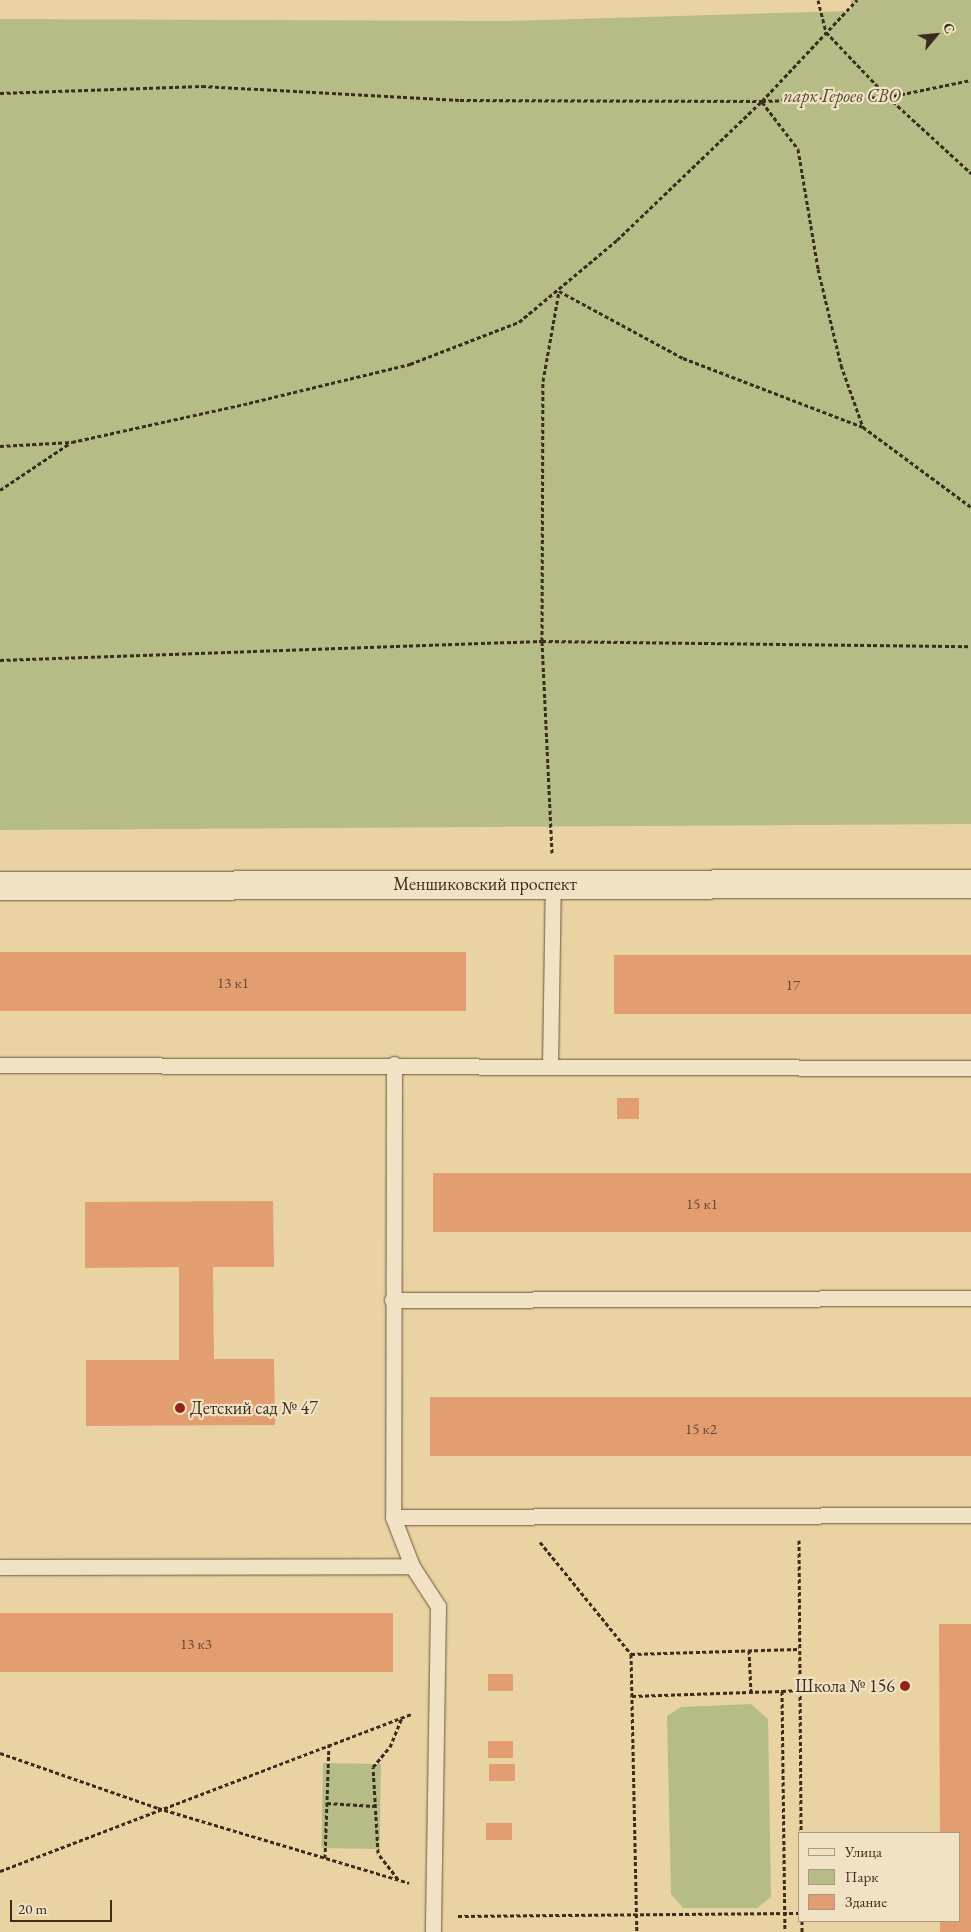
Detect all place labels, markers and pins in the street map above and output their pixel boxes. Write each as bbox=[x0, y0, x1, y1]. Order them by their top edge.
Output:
place label: Детский сад № 47 bbox=[190, 1397, 318, 1419]
marker: Детский сад № 47 bbox=[174, 1402, 186, 1414]
place label: Школа № 156 bbox=[795, 1675, 895, 1697]
marker: Школа № 156 bbox=[899, 1680, 911, 1692]

